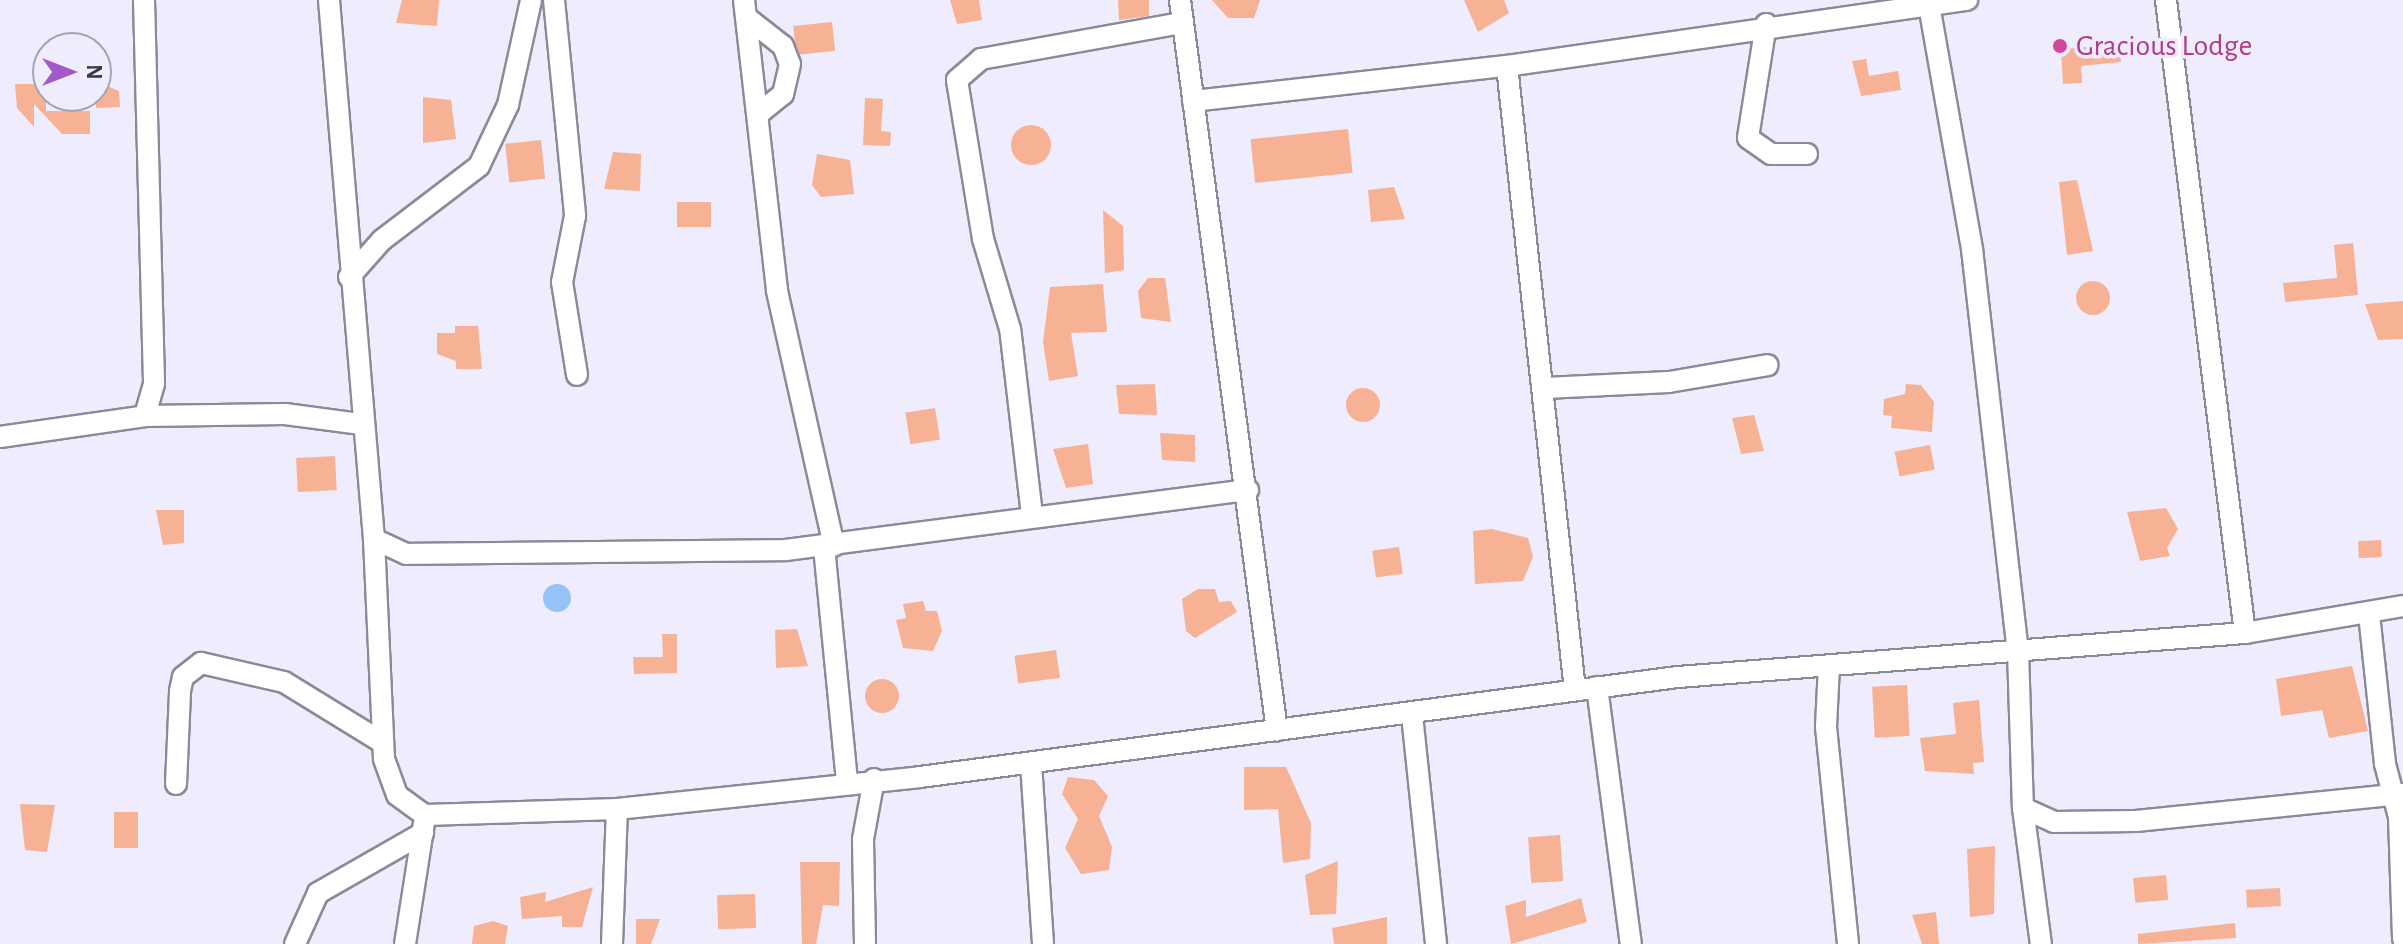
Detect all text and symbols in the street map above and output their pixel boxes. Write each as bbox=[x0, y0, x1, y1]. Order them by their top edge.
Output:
place label: Gracious Lodge bbox=[2076, 28, 2252, 64]
north arrow bbox=[32, 32, 112, 112]
marker: Gracious Lodge bbox=[2051, 37, 2069, 55]
text: N bbox=[83, 64, 105, 80]

